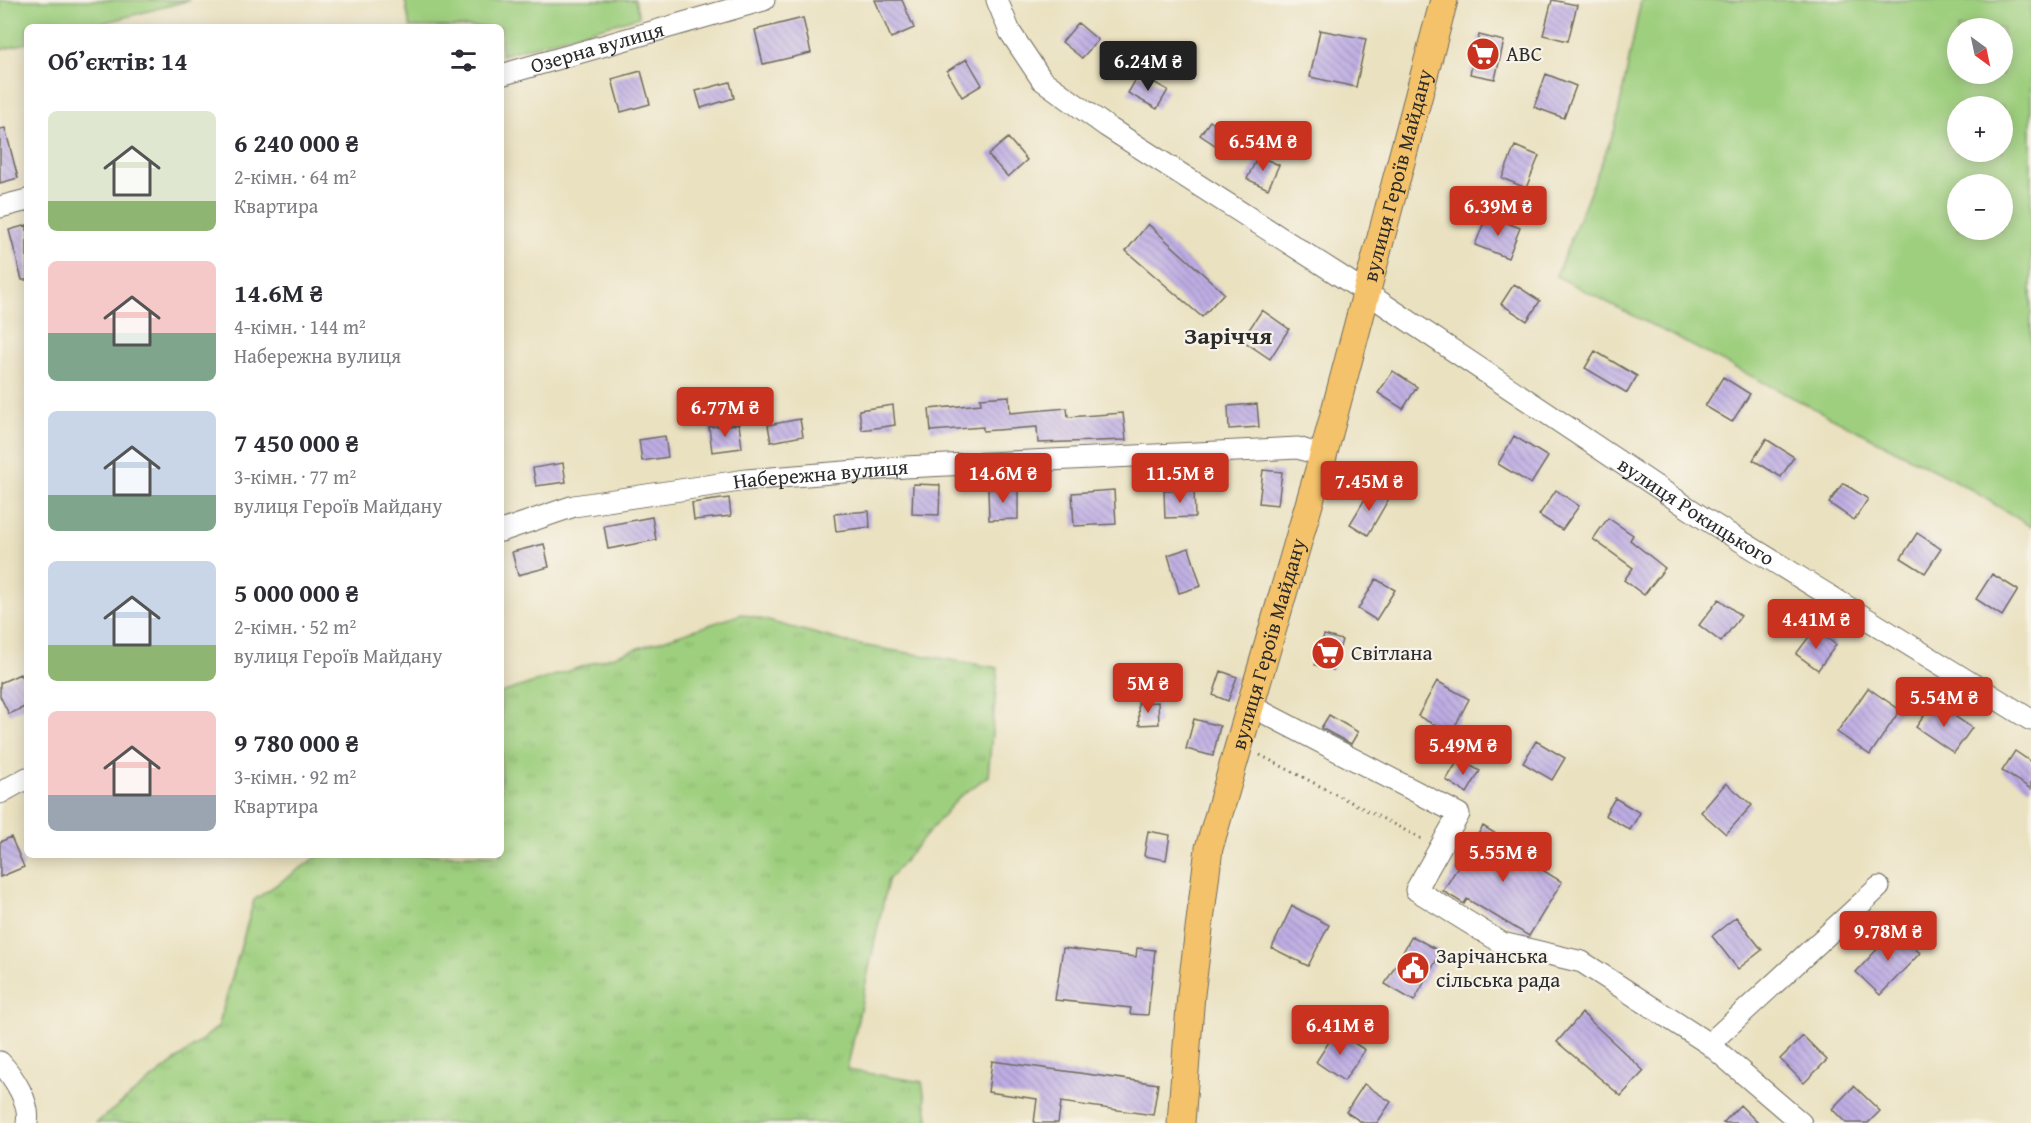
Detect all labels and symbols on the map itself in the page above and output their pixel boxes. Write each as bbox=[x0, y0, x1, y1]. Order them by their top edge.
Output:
street label: Озерна вулиця bbox=[527, 13, 668, 81]
north arrow bbox=[1947, 18, 2013, 84]
supermarket icon: ABC bbox=[1465, 36, 1501, 72]
place label: ABC bbox=[1506, 38, 1542, 69]
pin: 6.24M ₴ bbox=[1093, 41, 1203, 92]
street label: вулиця Героїв Майдану bbox=[1354, 65, 1440, 285]
pin: 6.54M ₴ bbox=[1208, 121, 1318, 172]
pin: 6.39M ₴ bbox=[1443, 186, 1553, 237]
district label: Заріччя bbox=[1184, 318, 1272, 353]
pin: 6.77M ₴ bbox=[670, 387, 780, 438]
street label: вулиця Рокицького bbox=[1612, 449, 1781, 573]
street label: Набережна вулиця bbox=[731, 451, 910, 497]
pin: 14.6M ₴ bbox=[948, 453, 1058, 504]
pin: 11.5M ₴ bbox=[1125, 453, 1235, 504]
pin: 7.45M ₴ bbox=[1314, 461, 1424, 512]
street label: вулиця Героїв Майдану bbox=[1222, 534, 1313, 753]
pin: 4.41M ₴ bbox=[1761, 599, 1871, 650]
supermarket icon: Світлана bbox=[1310, 635, 1346, 671]
place label: Світлана bbox=[1351, 637, 1432, 668]
pin: 5M ₴ bbox=[1112, 663, 1184, 714]
pin: 5.54M ₴ bbox=[1889, 677, 1999, 728]
pin: 5.49M ₴ bbox=[1408, 725, 1518, 776]
pin: 5.55M ₴ bbox=[1448, 832, 1558, 883]
pin: 9.78M ₴ bbox=[1833, 911, 1943, 962]
place label: Зарічанська сільська рада bbox=[1436, 940, 1560, 995]
public building icon: Зарічанська сільська рада bbox=[1395, 950, 1431, 986]
pin: 6.41M ₴ bbox=[1285, 1005, 1395, 1056]

